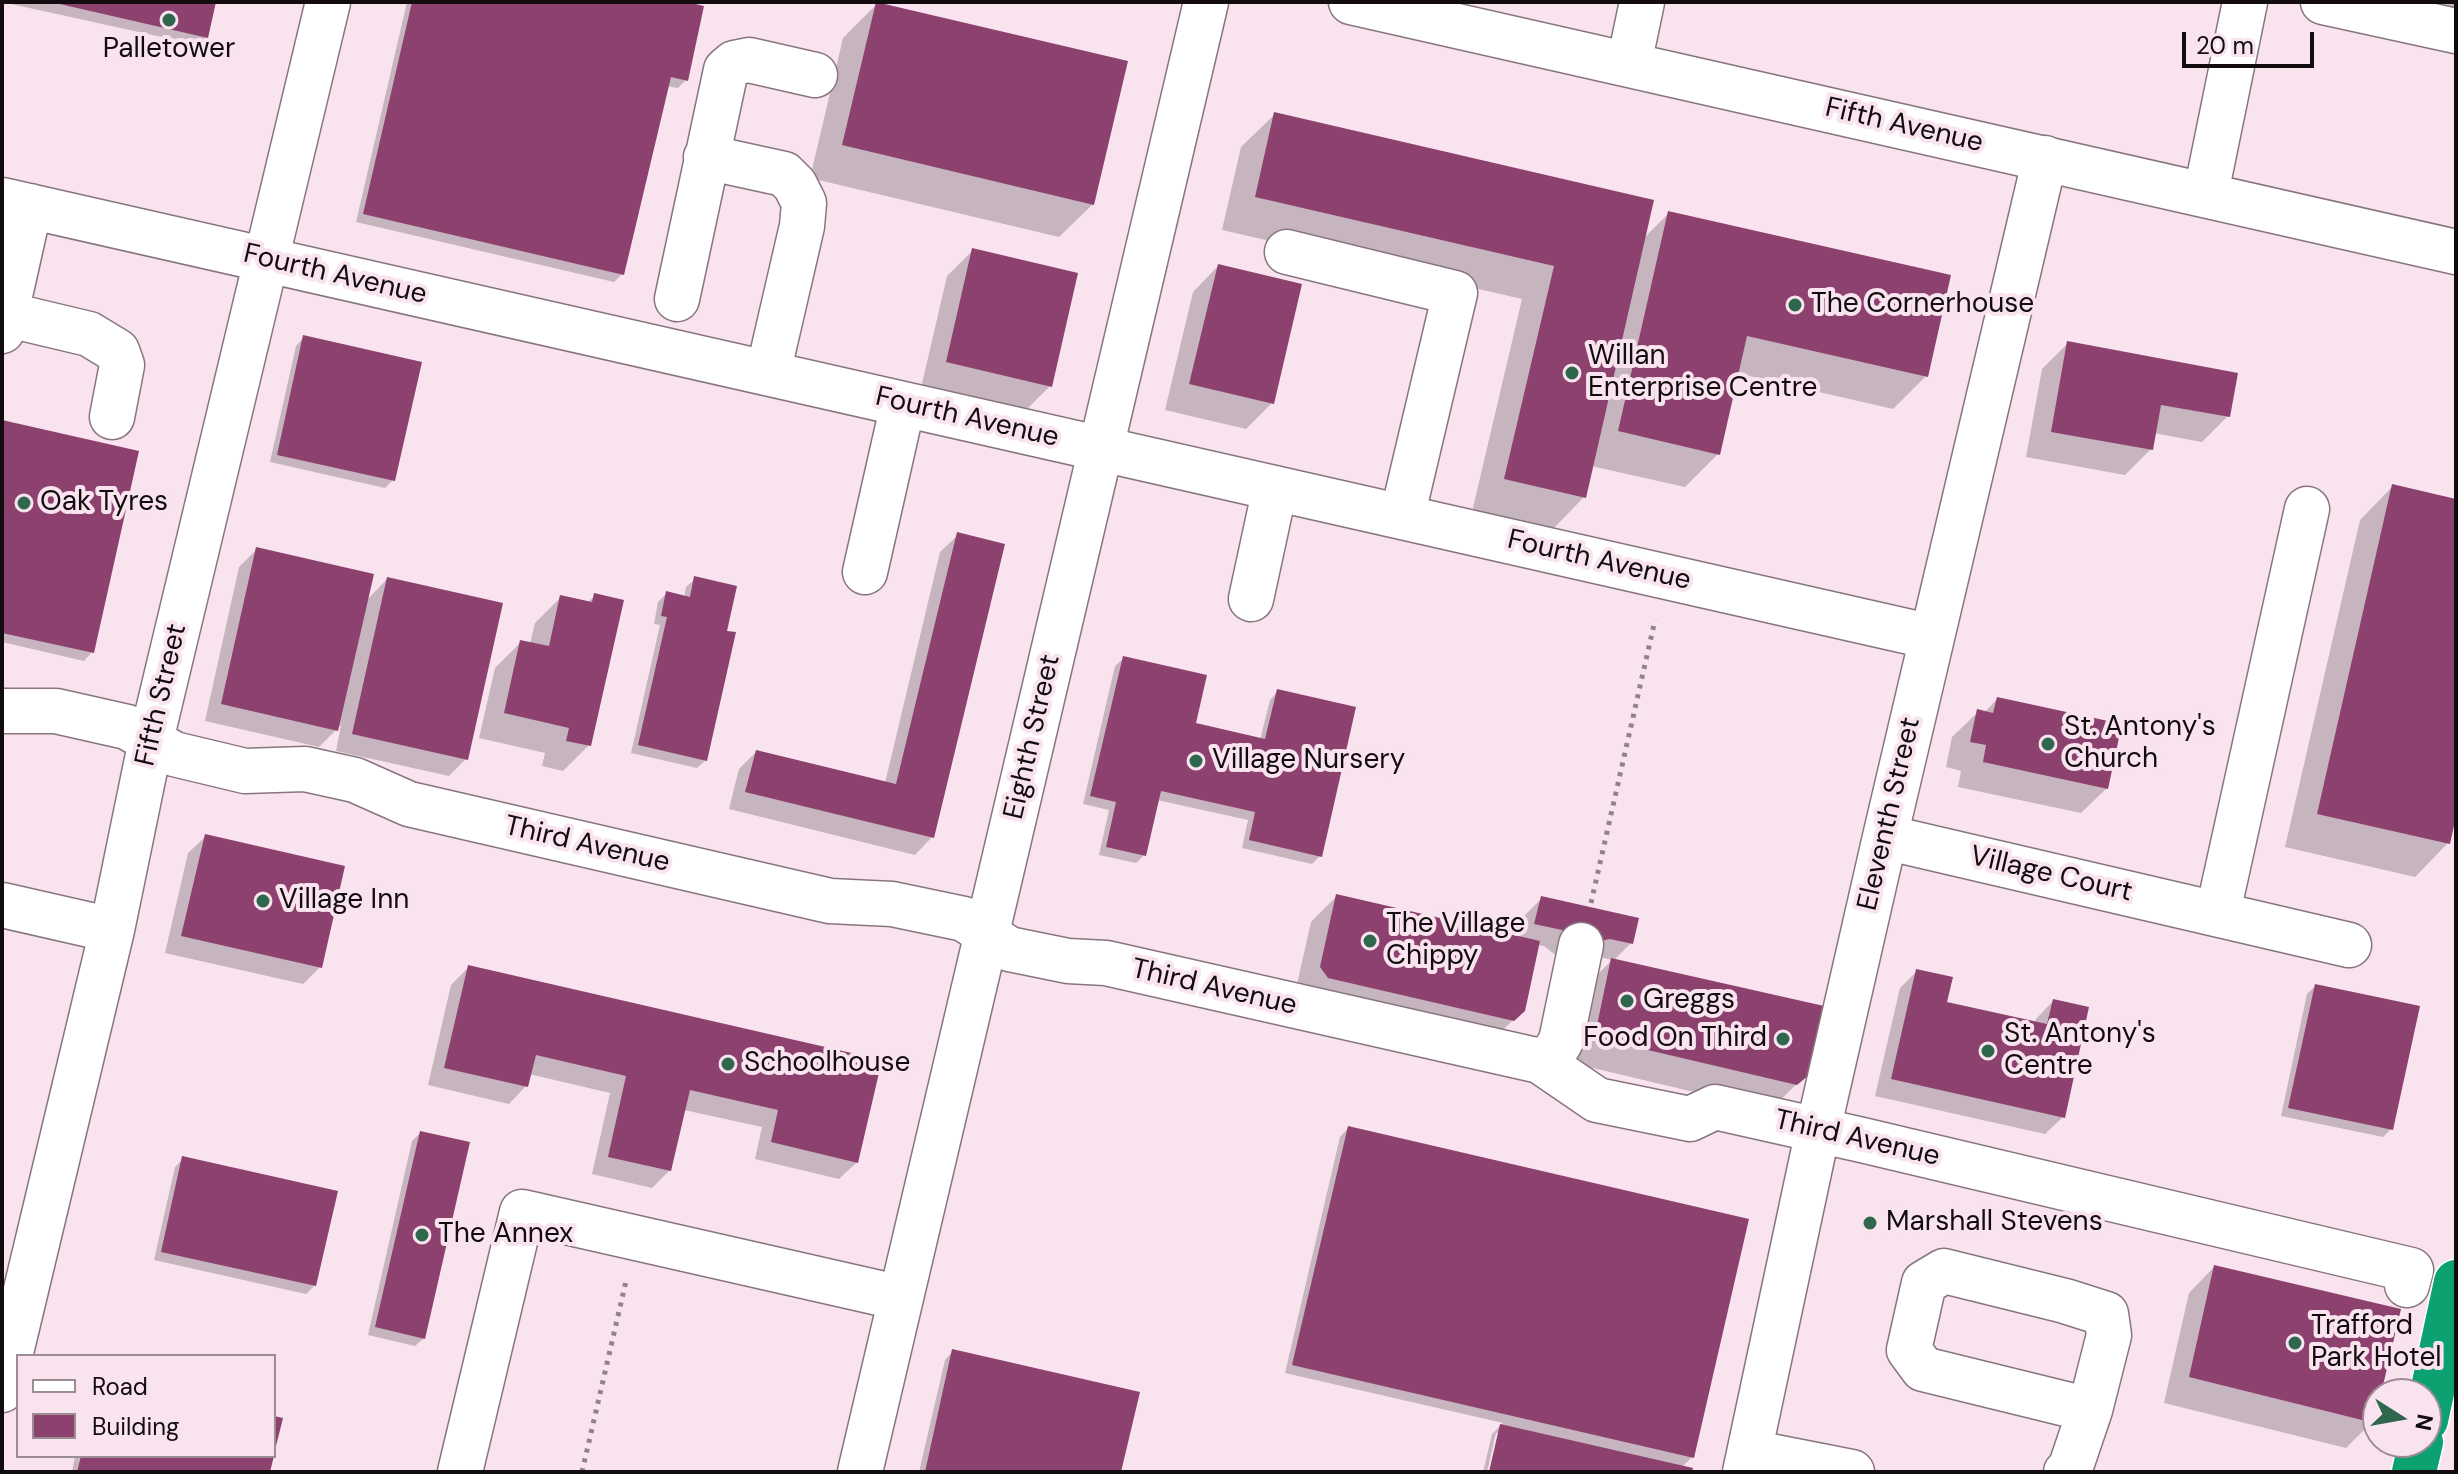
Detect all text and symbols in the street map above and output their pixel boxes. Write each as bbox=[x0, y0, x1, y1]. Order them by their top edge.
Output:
marker: Palletower bbox=[160, 11, 178, 29]
scale bar bbox=[2186, 16, 2318, 66]
text: 20 m bbox=[2196, 30, 2254, 61]
place label: Palletower bbox=[103, 33, 235, 67]
street label: Fifth Avenue bbox=[1822, 92, 1986, 160]
street label: Fourth Avenue bbox=[240, 238, 430, 312]
place label: The Cornerhouse bbox=[1811, 288, 2034, 322]
marker: The Cornerhouse bbox=[1786, 296, 1804, 314]
place label: Willan Enterprise Centre bbox=[1588, 340, 1818, 406]
marker: Willan Enterprise Centre bbox=[1563, 364, 1581, 382]
street label: Fourth Avenue bbox=[872, 381, 1062, 455]
place label: Oak Tyres bbox=[40, 486, 168, 520]
marker: Oak Tyres bbox=[15, 494, 33, 512]
street label: Fourth Avenue bbox=[1504, 524, 1694, 598]
street label: Fifth Street bbox=[129, 621, 195, 769]
street label: Eighth Street bbox=[998, 651, 1068, 823]
place label: St. Antony's Church bbox=[2064, 711, 2216, 777]
street label: Eleventh Street bbox=[1851, 714, 1929, 914]
marker: St. Antony's Church bbox=[2039, 735, 2057, 753]
place label: Village Nursery bbox=[1212, 744, 1405, 778]
marker: Village Nursery bbox=[1187, 752, 1205, 770]
street label: Third Avenue bbox=[501, 810, 673, 880]
street label: Village Court bbox=[1967, 840, 2135, 910]
place label: Village Inn bbox=[279, 884, 409, 918]
marker: Village Inn bbox=[254, 892, 272, 910]
place label: The Village Chippy bbox=[1386, 908, 1525, 974]
marker: The Village Chippy bbox=[1361, 932, 1379, 950]
street label: Third Avenue bbox=[1128, 953, 1300, 1023]
place label: Greggs bbox=[1643, 984, 1735, 1018]
marker: Greggs bbox=[1618, 992, 1636, 1010]
place label: St. Antony's Centre bbox=[2004, 1018, 2156, 1084]
place label: Food On Third bbox=[1583, 1022, 1767, 1056]
marker: Food On Third bbox=[1774, 1030, 1792, 1048]
marker: St. Antony's Centre bbox=[1979, 1042, 1997, 1060]
place label: Schoolhouse bbox=[744, 1047, 911, 1081]
marker: Schoolhouse bbox=[719, 1055, 737, 1073]
street label: Third Avenue bbox=[1771, 1104, 1943, 1174]
place label: Marshall Stevens bbox=[1886, 1206, 2103, 1240]
marker: Marshall Stevens bbox=[1861, 1214, 1879, 1232]
place label: The Annex bbox=[438, 1218, 573, 1252]
marker: The Annex bbox=[413, 1226, 431, 1244]
place label: Trafford Park Hotel bbox=[2311, 1310, 2442, 1376]
marker: Trafford Park Hotel bbox=[2286, 1334, 2304, 1352]
legend bbox=[16, 1354, 276, 1458]
text: Road bbox=[92, 1371, 148, 1402]
north arrow bbox=[2362, 1378, 2442, 1458]
text: Building bbox=[92, 1411, 179, 1442]
text: N bbox=[2408, 1412, 2440, 1433]

